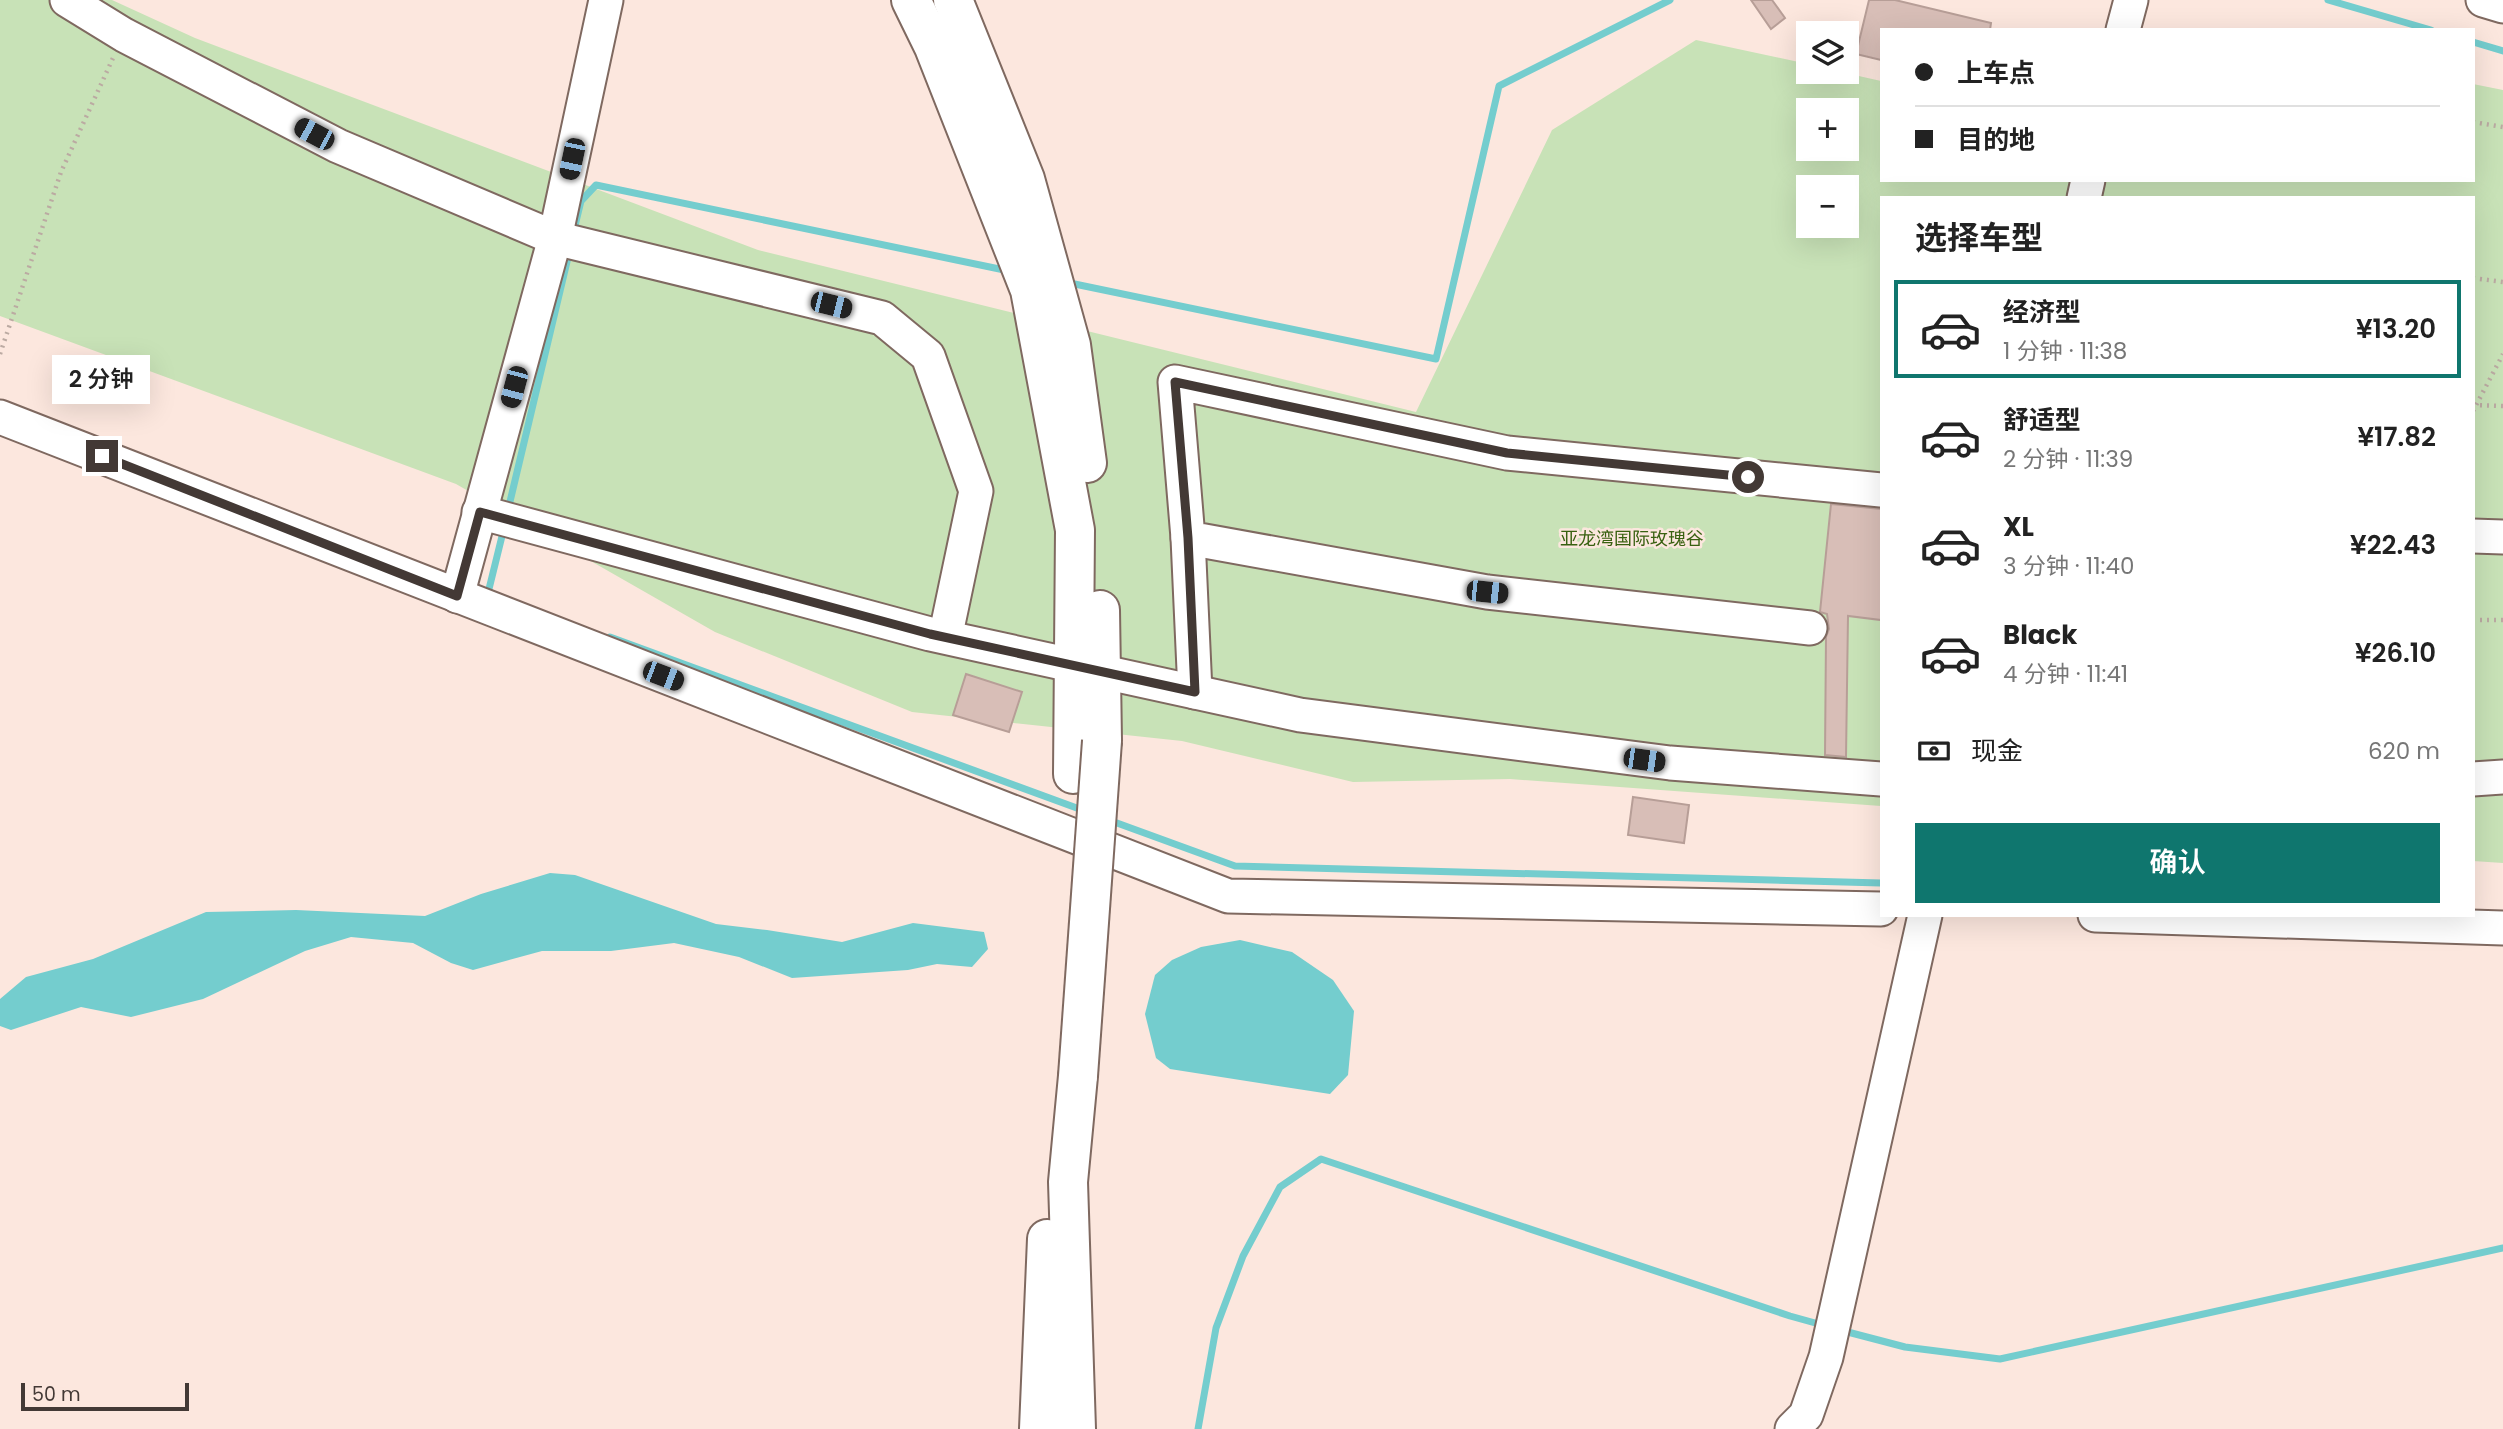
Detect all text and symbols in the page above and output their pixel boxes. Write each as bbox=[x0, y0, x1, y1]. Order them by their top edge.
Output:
map controls bbox=[1796, 21, 1859, 238]
button: layers bbox=[1796, 21, 1859, 84]
text: 上车点 bbox=[1957, 55, 2035, 91]
button: + bbox=[1796, 98, 1859, 161]
car bbox=[291, 115, 338, 153]
text: 目的地 bbox=[1957, 122, 2035, 158]
car bbox=[558, 136, 587, 182]
button: − bbox=[1796, 175, 1859, 238]
text: 选择车型 bbox=[1915, 215, 2043, 260]
car bbox=[809, 290, 854, 320]
text: 经济型 bbox=[2003, 294, 2081, 330]
icon: car bbox=[1919, 298, 1982, 361]
text: ¥13.20 bbox=[2356, 311, 2436, 347]
text: 1 分钟 · 11:38 bbox=[2003, 335, 2127, 367]
callout: 2 分钟 bbox=[53, 354, 151, 404]
text: 2 分钟 bbox=[69, 363, 133, 395]
car bbox=[499, 364, 530, 410]
text: 舒适型 bbox=[2003, 402, 2081, 438]
icon: car bbox=[1919, 406, 1982, 469]
text: ¥17.82 bbox=[2357, 419, 2436, 455]
route end bbox=[86, 440, 118, 472]
text: 2 分钟 · 11:39 bbox=[2003, 443, 2133, 475]
route start bbox=[1732, 461, 1764, 493]
text: XL bbox=[2003, 509, 2034, 545]
icon: car bbox=[1919, 514, 1982, 577]
park label: 亚龙湾国际玫瑰谷 bbox=[1560, 526, 1704, 551]
text: ¥22.43 bbox=[2350, 527, 2436, 563]
text: 3 分钟 · 11:40 bbox=[2003, 550, 2134, 582]
car bbox=[1466, 579, 1509, 605]
text: Black bbox=[2003, 617, 2077, 653]
icon: car bbox=[1919, 622, 1982, 685]
text: ¥26.10 bbox=[2355, 635, 2436, 671]
text: 4 分钟 · 11:41 bbox=[2003, 658, 2128, 690]
car bbox=[640, 659, 687, 693]
icon: cash bbox=[1915, 732, 1953, 770]
text: 现金 bbox=[1971, 733, 2023, 769]
text: 620 m bbox=[2368, 735, 2440, 767]
car bbox=[1622, 747, 1667, 773]
button: 确认 bbox=[1915, 823, 2440, 903]
scale bar bbox=[21, 1380, 189, 1412]
text: 50 m bbox=[32, 1381, 81, 1408]

